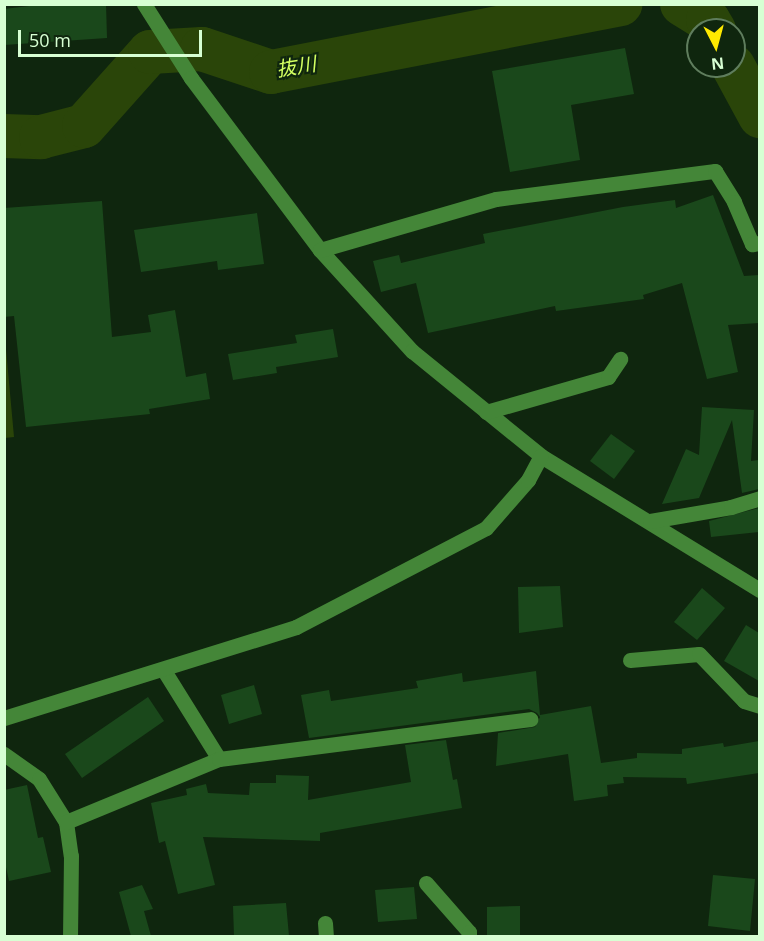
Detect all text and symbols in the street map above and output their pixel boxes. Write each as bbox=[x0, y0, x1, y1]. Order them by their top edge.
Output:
scale bar bbox=[21, 18, 206, 56]
north arrow bbox=[686, 18, 746, 78]
text: 50 m bbox=[29, 28, 71, 52]
water label: 抜川 bbox=[274, 51, 318, 81]
text: N bbox=[710, 52, 725, 76]

